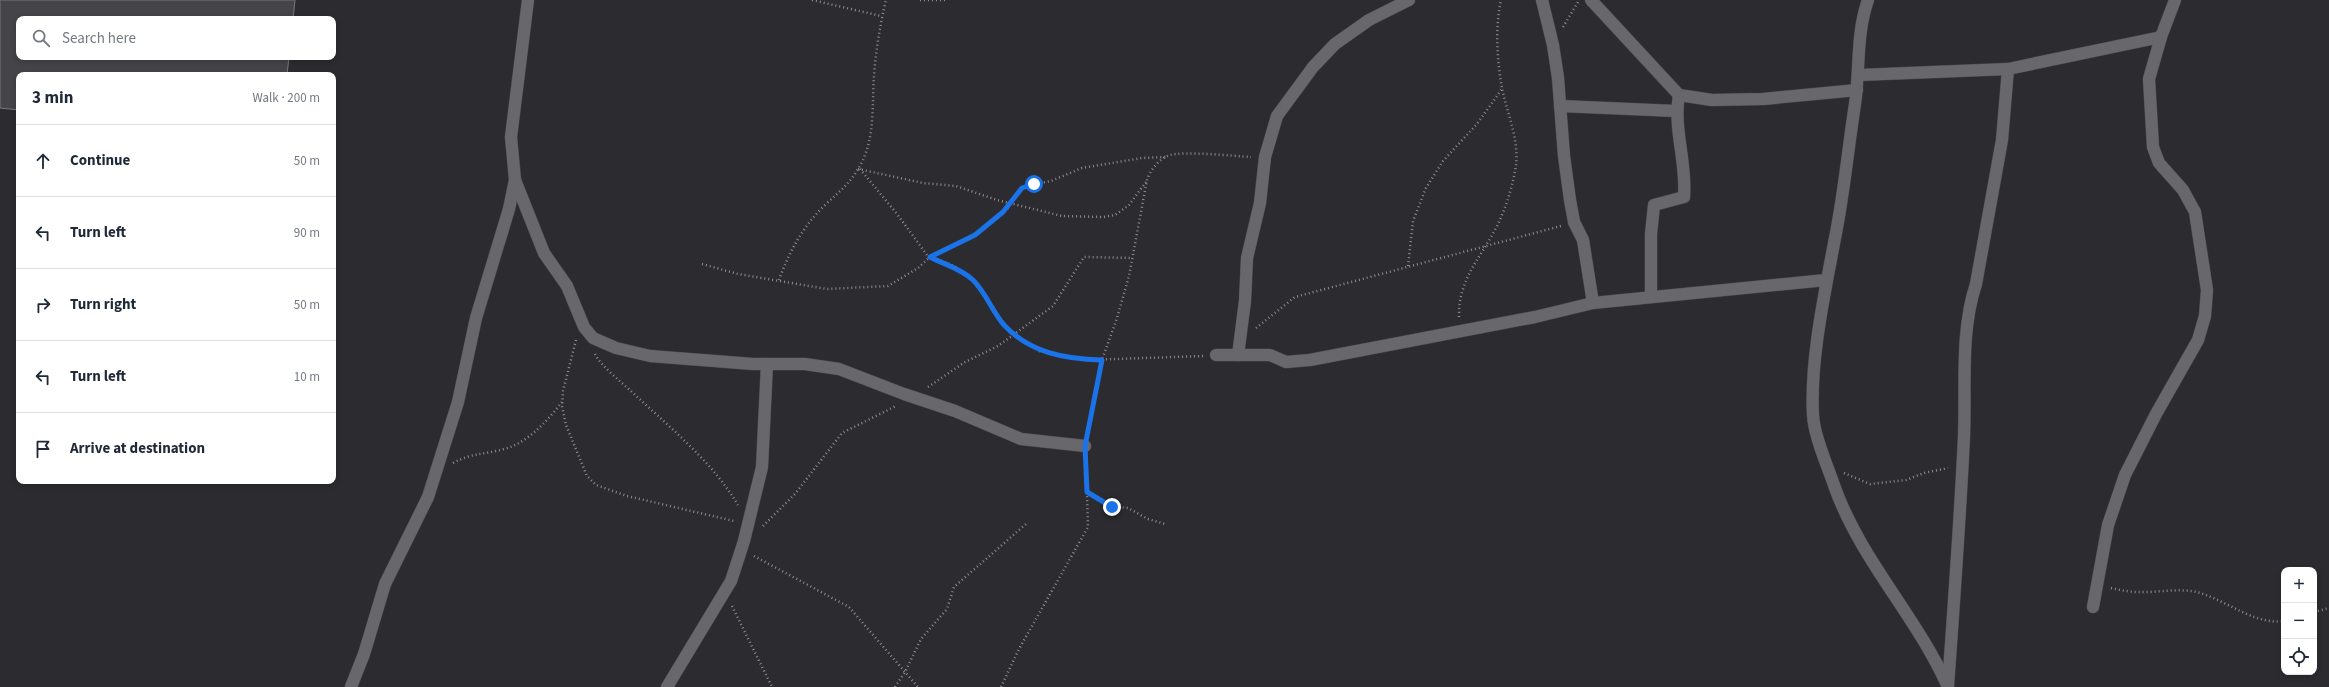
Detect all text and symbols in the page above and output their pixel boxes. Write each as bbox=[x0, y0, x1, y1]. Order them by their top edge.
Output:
search box bbox=[16, 16, 336, 60]
icon: search bbox=[30, 27, 52, 49]
text: Search here bbox=[62, 28, 136, 49]
text: 3 min bbox=[32, 86, 73, 110]
text: Walk · 200 m bbox=[252, 89, 320, 107]
icon: ahead bbox=[32, 150, 54, 172]
text: Continue bbox=[70, 150, 130, 171]
text: 50 m bbox=[294, 152, 320, 170]
route start bbox=[1025, 175, 1043, 193]
icon: left bbox=[32, 222, 54, 244]
text: Turn left bbox=[70, 222, 126, 243]
text: 90 m bbox=[294, 224, 320, 242]
icon: right bbox=[32, 294, 54, 316]
text: Turn right bbox=[70, 294, 136, 315]
text: 50 m bbox=[294, 296, 320, 314]
icon: left bbox=[32, 366, 54, 388]
text: Turn left bbox=[70, 366, 126, 387]
text: 10 m bbox=[294, 368, 320, 386]
icon: arrive bbox=[32, 438, 54, 460]
text: Arrive at destination bbox=[70, 438, 205, 459]
route end bbox=[1103, 498, 1121, 516]
map controls bbox=[2281, 567, 2317, 675]
button: + bbox=[2281, 567, 2317, 603]
button: − bbox=[2281, 603, 2317, 639]
button: locate bbox=[2281, 639, 2317, 675]

